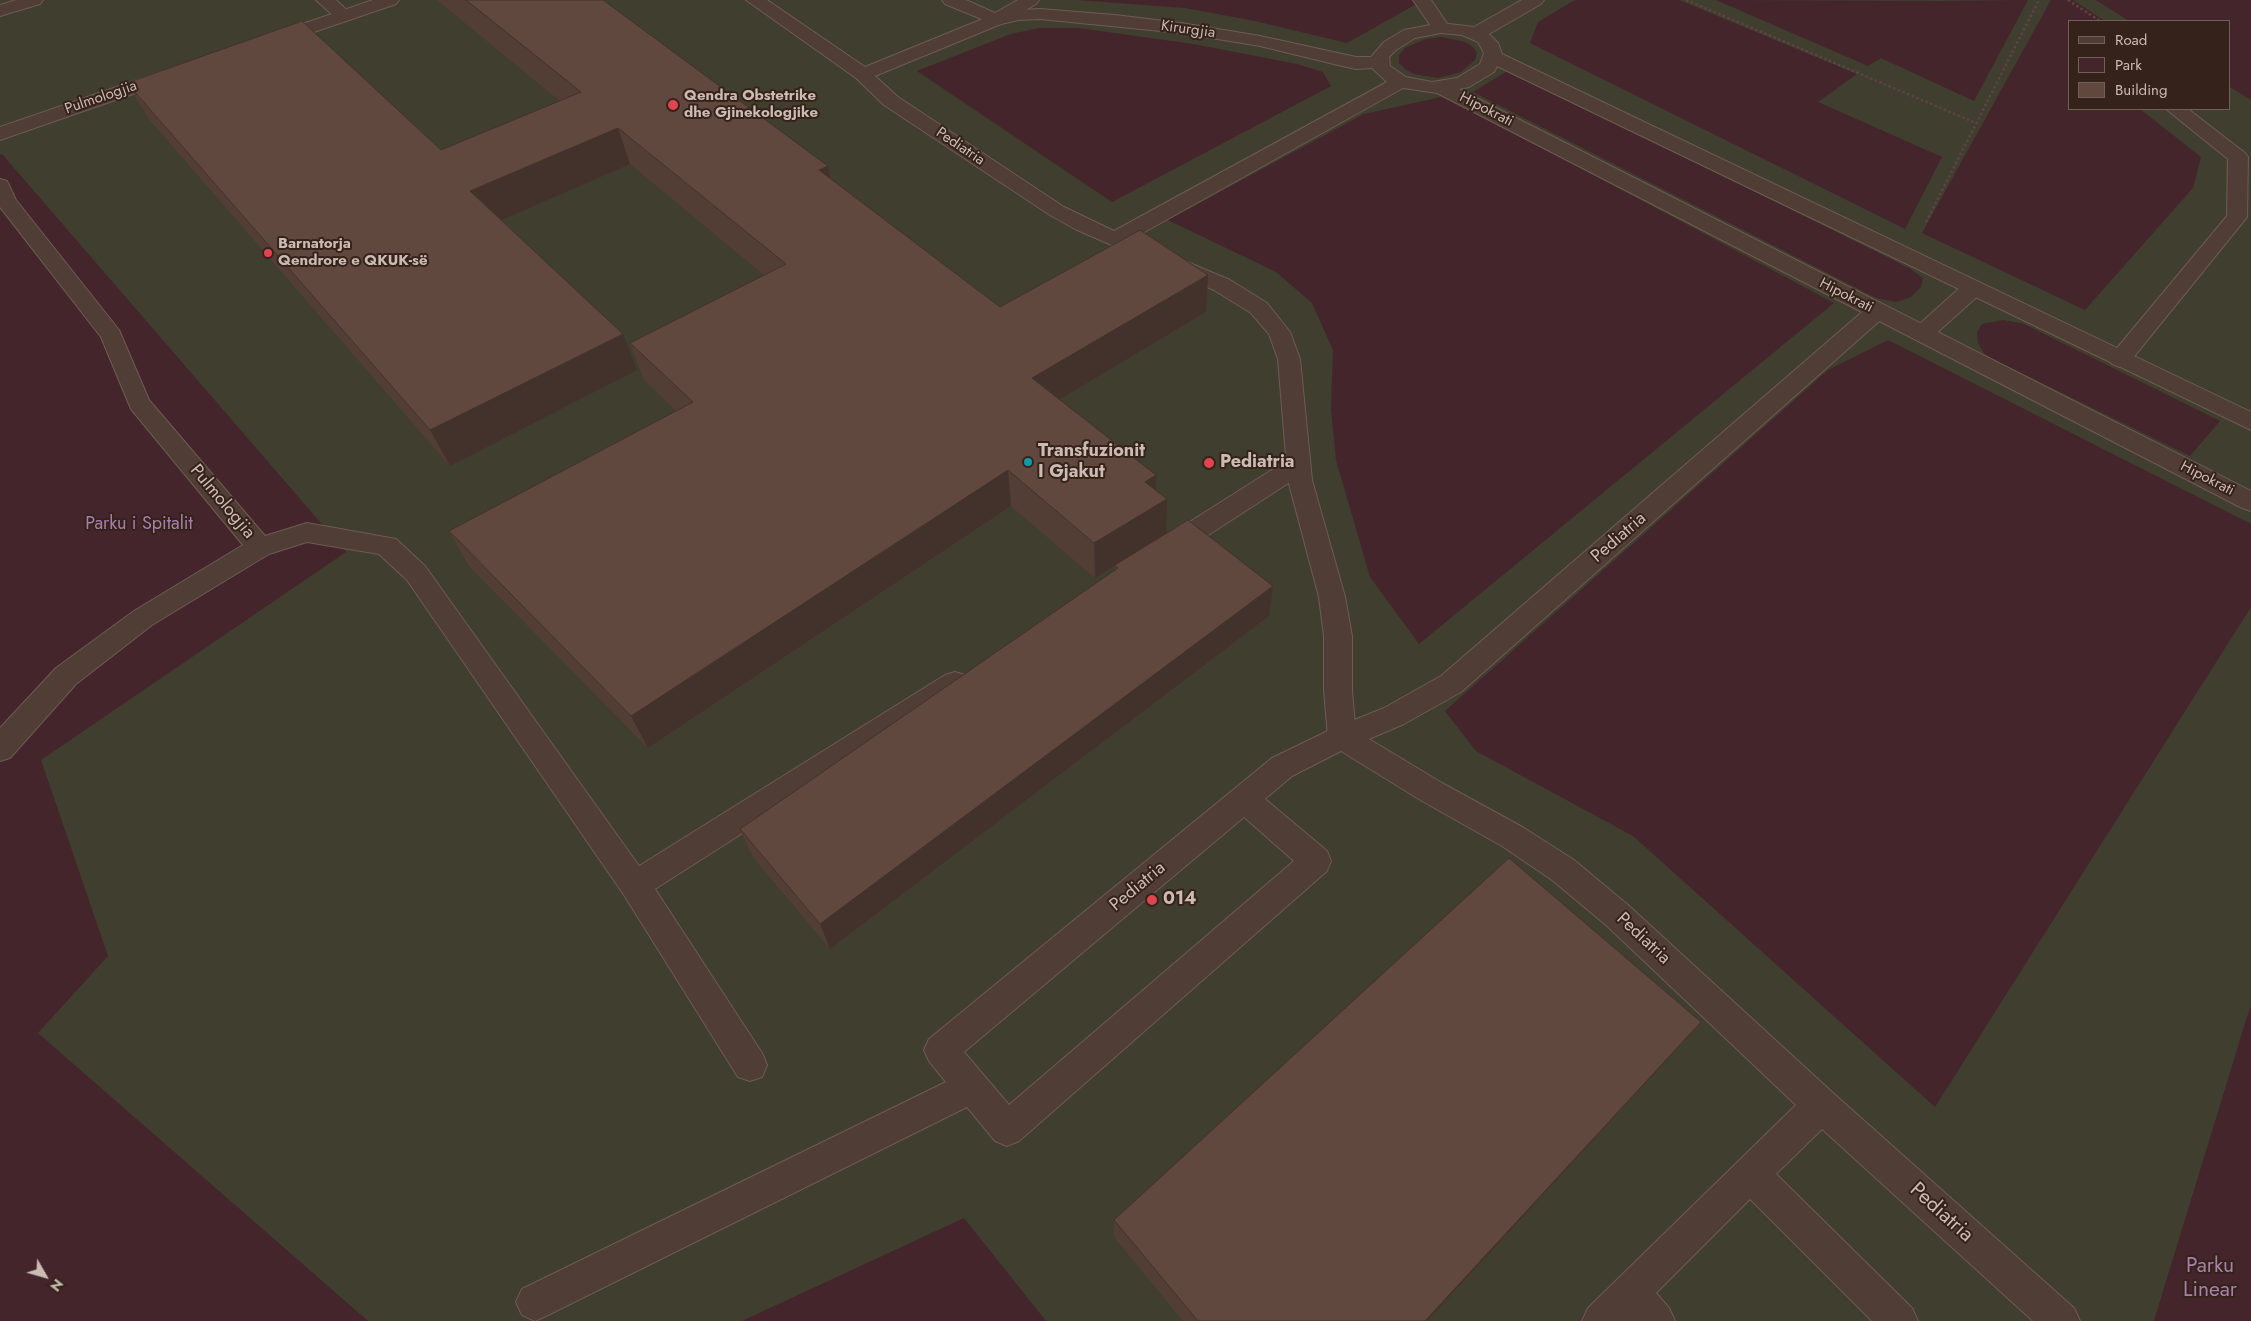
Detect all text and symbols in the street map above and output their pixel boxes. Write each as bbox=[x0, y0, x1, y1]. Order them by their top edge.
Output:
street label: Kirurgjia bbox=[1160, 17, 1216, 43]
legend bbox=[2068, 20, 2231, 110]
text: Road bbox=[2115, 29, 2147, 51]
text: Park bbox=[2115, 54, 2142, 76]
street label: Pulmologjia bbox=[63, 77, 139, 119]
text: Building bbox=[2115, 79, 2167, 101]
place label: Qendra Obstetrike dhe Gjinekologjike bbox=[684, 87, 818, 122]
street label: Hipokrati bbox=[1456, 89, 1516, 131]
marker: Qendra Obstetrike dhe Gjinekologjike bbox=[666, 98, 680, 112]
street label: Pediatria bbox=[932, 124, 988, 170]
place label: Barnatorja Qendrore e QKUK-së bbox=[278, 235, 428, 270]
marker: Barnatorja Qendrore e QKUK-së bbox=[262, 247, 274, 259]
street label: Hipokrati bbox=[1816, 275, 1876, 317]
place label: Transfuzionit I Gjakut bbox=[1038, 441, 1145, 484]
place label: Pediatria bbox=[1220, 452, 1295, 474]
marker: Transfuzionit I Gjakut bbox=[1022, 456, 1034, 468]
marker: Pediatria bbox=[1202, 456, 1216, 470]
street label: Hipokrati bbox=[2177, 458, 2237, 500]
street label: Pulmologjia bbox=[185, 461, 259, 543]
street label: Pediatria bbox=[1587, 508, 1651, 568]
park label: Parku i Spitalit bbox=[85, 514, 193, 536]
street label: Pediatria bbox=[1106, 858, 1170, 916]
place label: 014 bbox=[1163, 889, 1197, 911]
marker: 014 bbox=[1145, 893, 1159, 907]
street label: Pediatria bbox=[1611, 909, 1675, 969]
street label: Pediatria bbox=[1904, 1178, 1978, 1248]
north arrow bbox=[20, 1251, 70, 1301]
park label: Parku Linear bbox=[2183, 1254, 2237, 1304]
text: N bbox=[46, 1275, 68, 1296]

